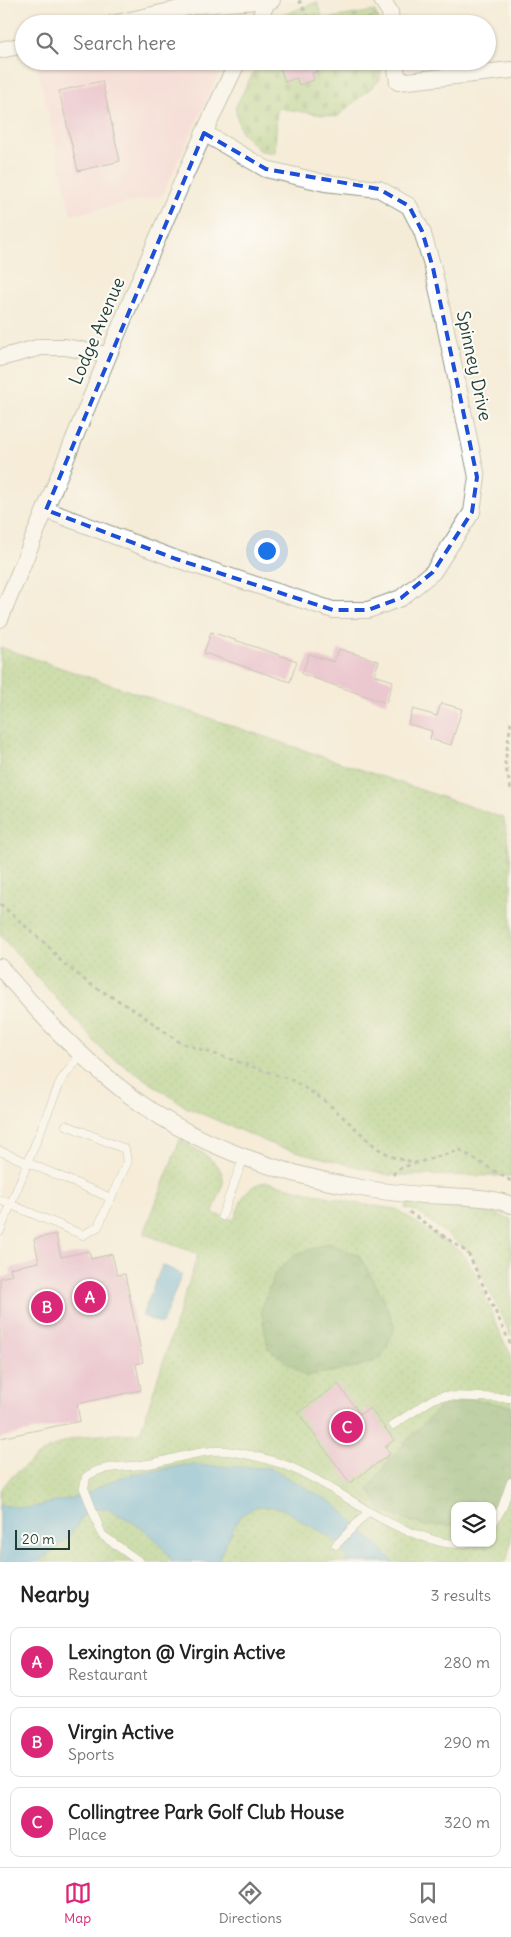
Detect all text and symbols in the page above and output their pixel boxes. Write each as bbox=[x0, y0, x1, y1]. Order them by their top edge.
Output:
search box bbox=[15, 15, 496, 70]
icon: search bbox=[33, 29, 61, 57]
text: Search here bbox=[73, 31, 176, 55]
street label: Lodge Avenue bbox=[64, 274, 130, 388]
street label: Spinney Drive bbox=[452, 309, 497, 423]
your location bbox=[254, 538, 280, 564]
pin: A bbox=[74, 1278, 106, 1316]
pin: B bbox=[31, 1288, 63, 1326]
pin: C bbox=[331, 1408, 363, 1446]
map controls bbox=[451, 1502, 496, 1547]
button: layers bbox=[451, 1502, 496, 1547]
scale bar bbox=[15, 1527, 70, 1550]
text: 20 m bbox=[22, 1530, 55, 1548]
text: Nearby bbox=[20, 1581, 90, 1608]
text: 3 results bbox=[431, 1585, 491, 1605]
text: Lexington @ Virgin Active bbox=[68, 1640, 285, 1664]
text: A bbox=[32, 1652, 42, 1672]
text: 280 m bbox=[444, 1652, 490, 1672]
text: Restaurant bbox=[68, 1664, 148, 1684]
text: Virgin Active bbox=[68, 1720, 174, 1744]
text: B bbox=[32, 1732, 42, 1752]
text: 290 m bbox=[444, 1732, 490, 1752]
text: Sports bbox=[68, 1744, 114, 1764]
text: Collingtree Park Golf Club House bbox=[68, 1800, 344, 1824]
text: C bbox=[32, 1812, 42, 1832]
text: 320 m bbox=[444, 1812, 490, 1832]
text: Place bbox=[68, 1824, 107, 1844]
tab: Map bbox=[64, 1879, 92, 1927]
tab: Directions bbox=[219, 1879, 282, 1927]
tab: Saved bbox=[409, 1879, 447, 1927]

